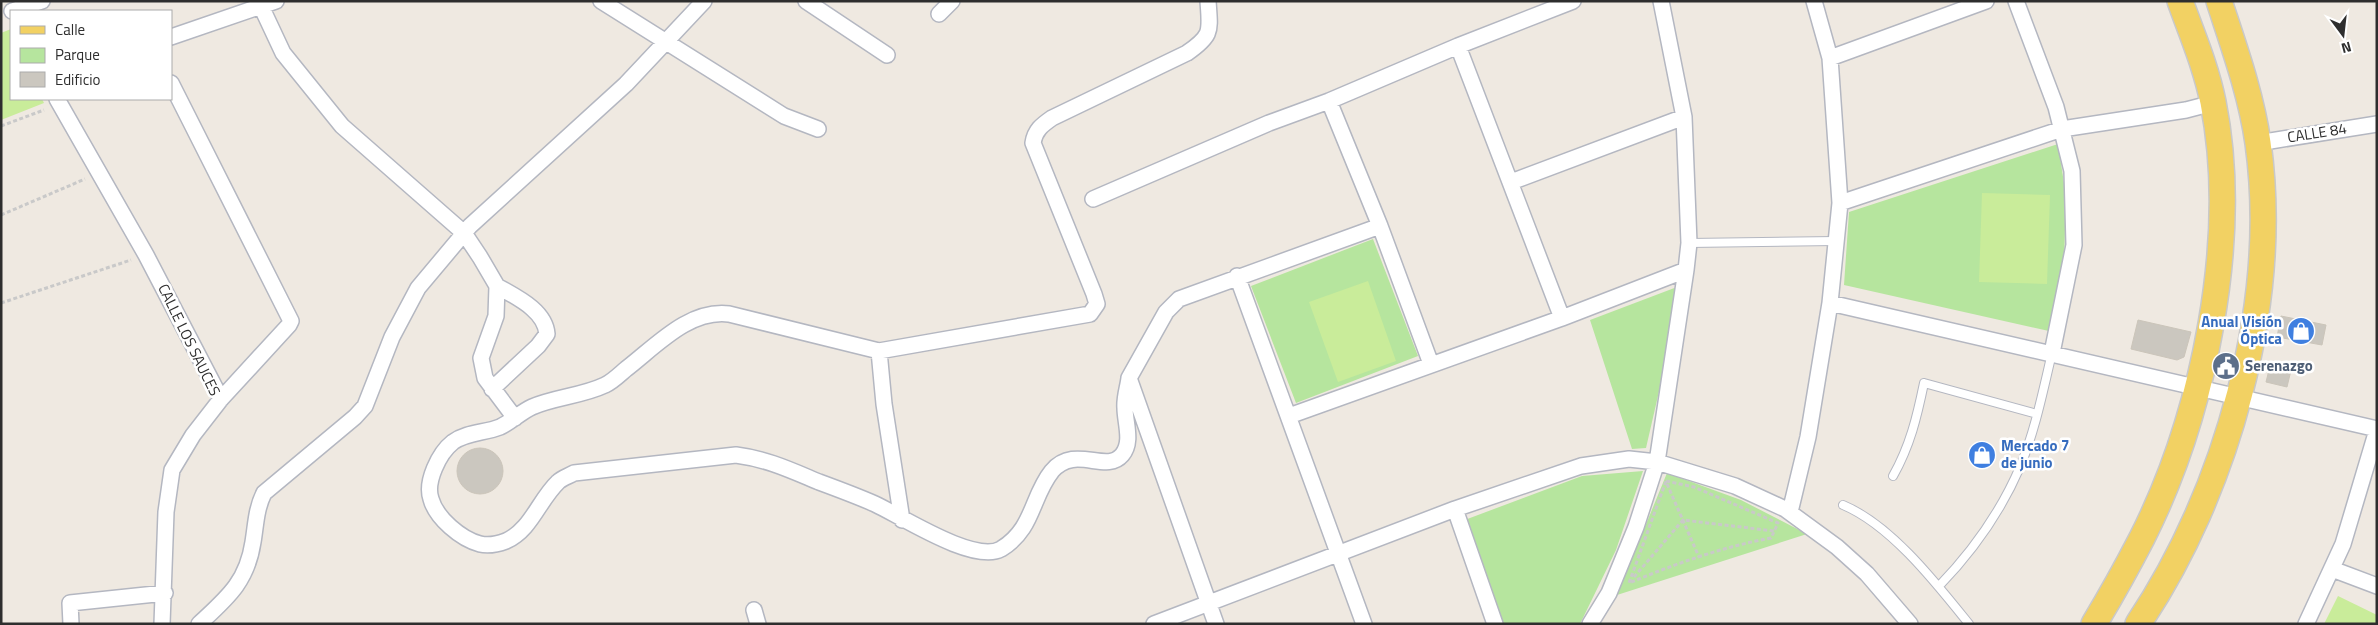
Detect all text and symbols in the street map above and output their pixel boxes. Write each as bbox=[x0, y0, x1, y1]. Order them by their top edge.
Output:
legend bbox=[10, 10, 172, 100]
north arrow bbox=[2318, 10, 2368, 60]
text: Calle bbox=[55, 18, 85, 41]
text: N bbox=[2339, 37, 2354, 59]
text: Parque bbox=[55, 43, 100, 66]
text: Edificio bbox=[55, 68, 100, 91]
street label: CALLE 84 bbox=[2286, 116, 2348, 149]
street label: CALLE LOS SAUCES bbox=[152, 280, 227, 400]
place label: Anual Visión Óptica bbox=[2201, 310, 2282, 350]
shop icon: Anual Visión Óptica bbox=[2286, 316, 2316, 346]
public building icon: Serenazgo bbox=[2211, 351, 2241, 381]
place label: Serenazgo bbox=[2245, 354, 2313, 377]
place label: Mercado 7 de junio bbox=[2001, 434, 2069, 474]
shop icon: Mercado 7 de junio bbox=[1967, 440, 1997, 470]

